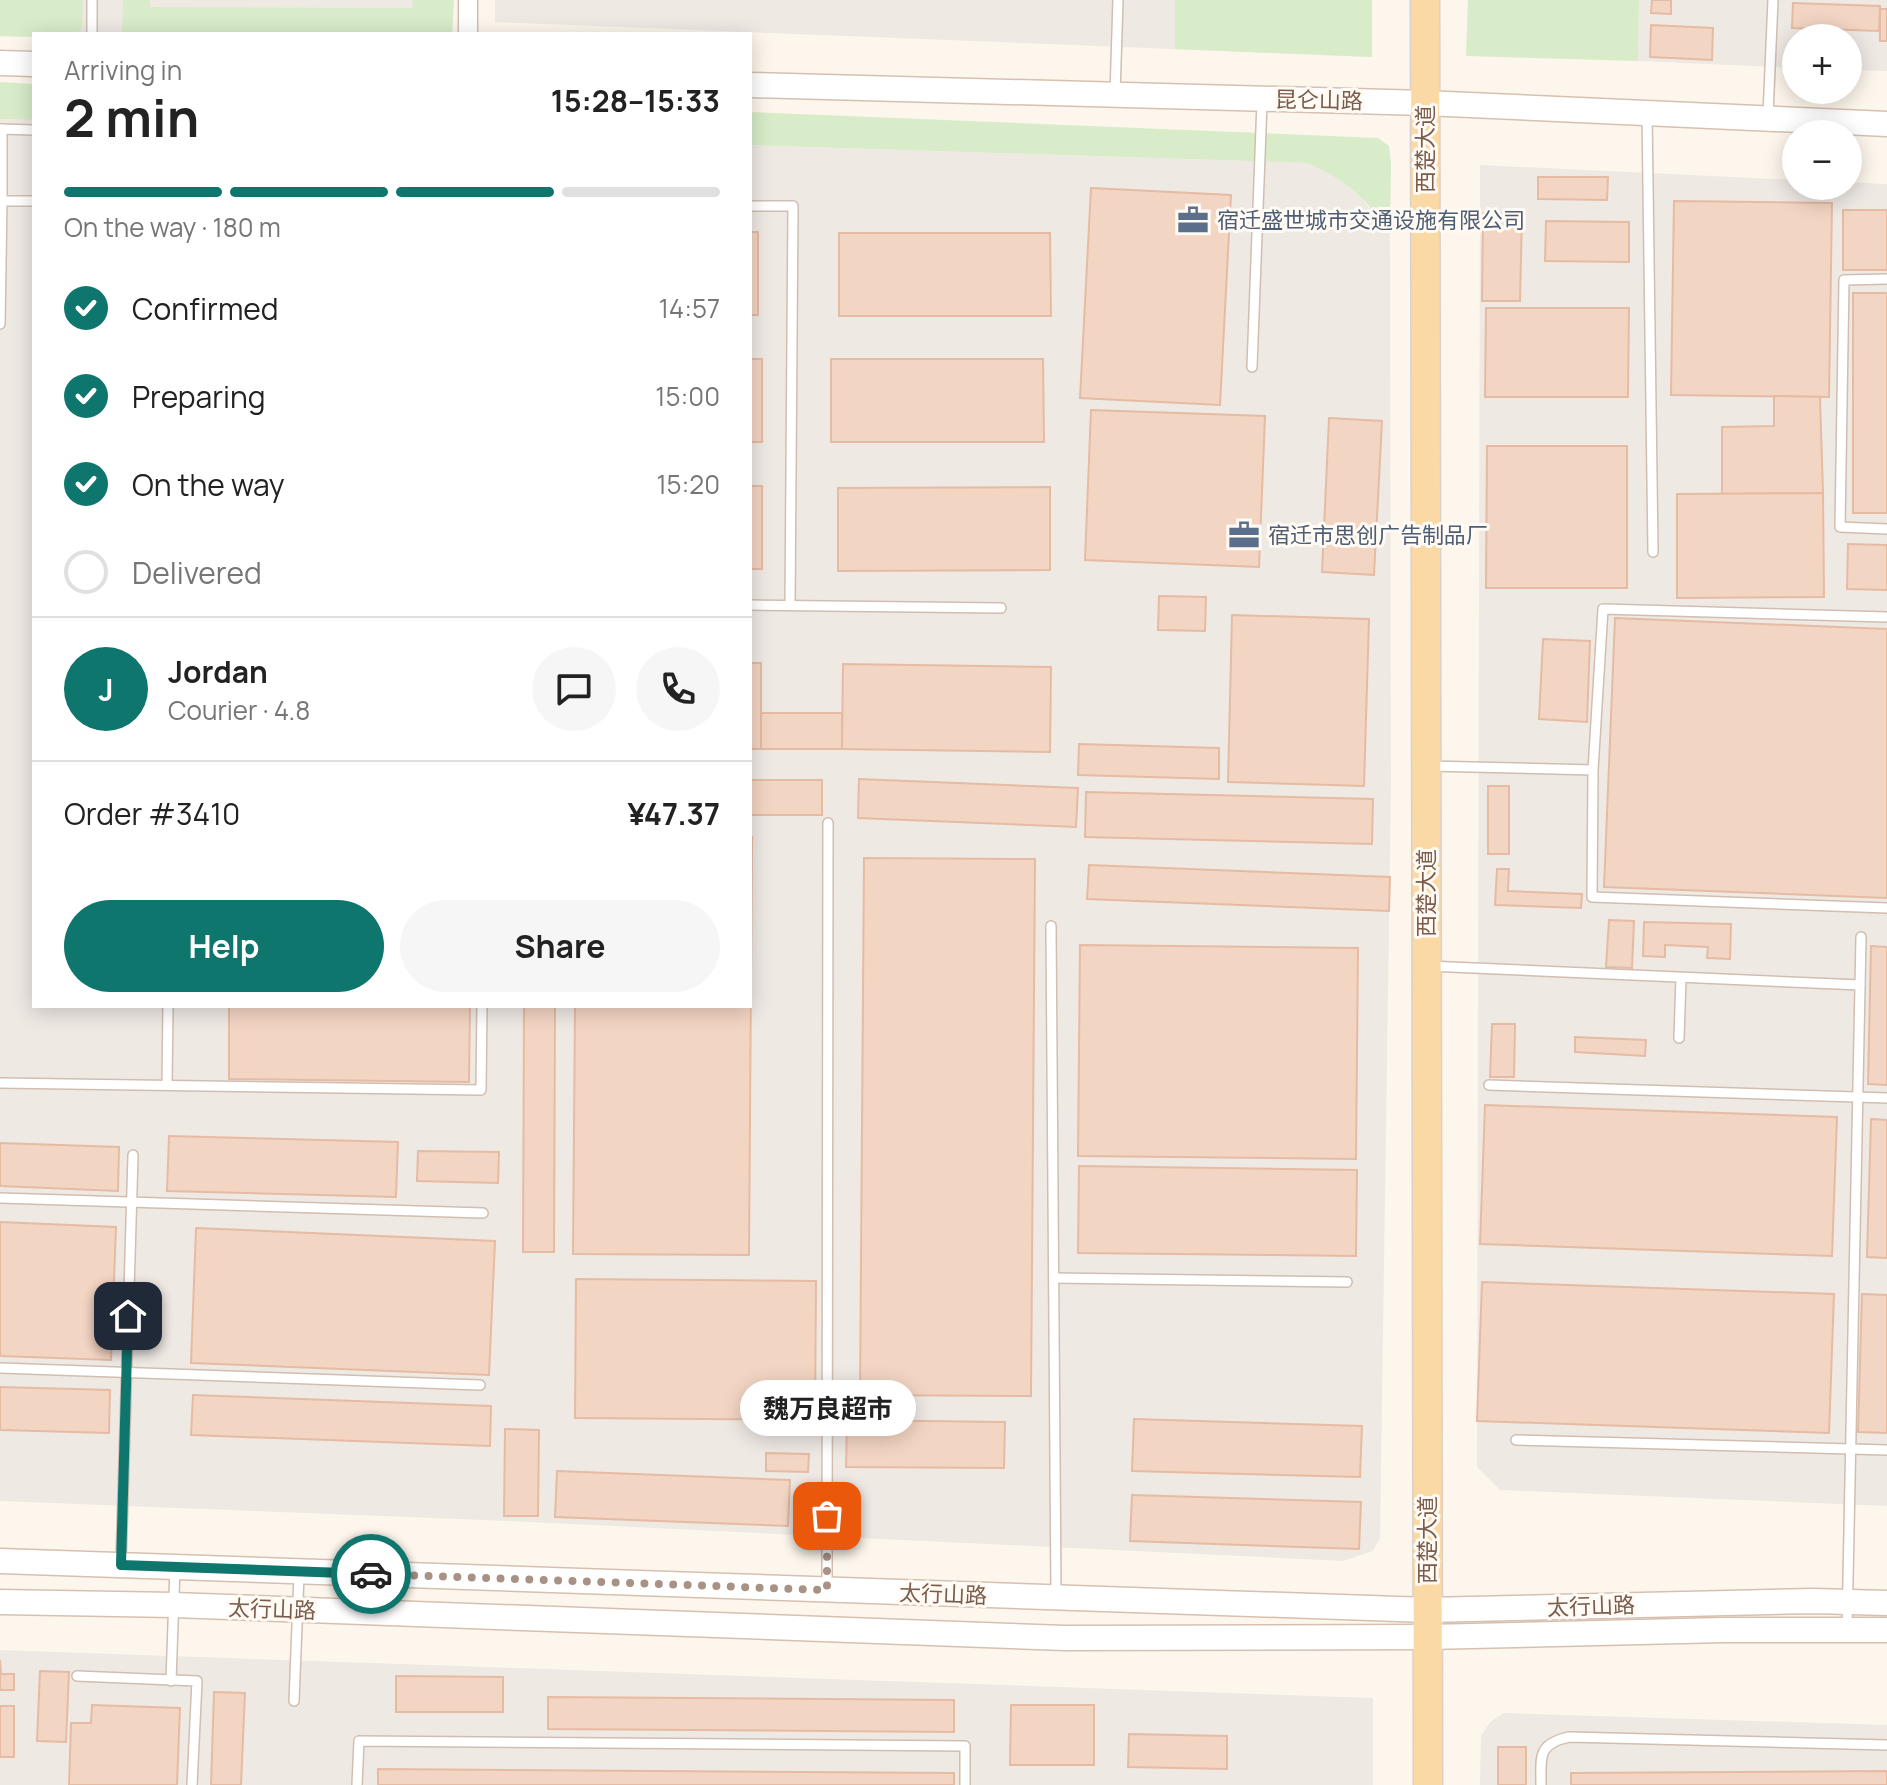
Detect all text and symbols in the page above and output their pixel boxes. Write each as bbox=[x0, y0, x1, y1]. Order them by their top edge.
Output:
map controls bbox=[1782, 24, 1862, 200]
button: + bbox=[1782, 24, 1862, 104]
text: Arriving in bbox=[64, 52, 182, 88]
text: 15:28–15:33 bbox=[551, 80, 720, 121]
text: 2 min bbox=[64, 82, 199, 153]
street label: 昆仑山路 bbox=[1275, 84, 1363, 116]
street label: 西楚大道 bbox=[1410, 105, 1440, 193]
button: − bbox=[1782, 120, 1862, 200]
office icon: 宿迁盛世城市交通设施有限公司 bbox=[1176, 203, 1210, 237]
place label: 宿迁盛世城市交通设施有限公司 bbox=[1217, 205, 1525, 235]
text: On the way · 180 m bbox=[64, 209, 281, 245]
icon: check bbox=[64, 286, 108, 330]
text: Confirmed bbox=[132, 288, 279, 329]
text: 14:57 bbox=[659, 290, 720, 326]
icon: check bbox=[64, 374, 108, 418]
text: Preparing bbox=[132, 376, 266, 417]
text: 15:00 bbox=[655, 378, 720, 414]
icon: check bbox=[64, 462, 108, 506]
text: On the way bbox=[132, 464, 285, 505]
text: 15:20 bbox=[656, 466, 720, 502]
office icon: 宿迁市思创广告制品厂 bbox=[1227, 518, 1261, 552]
place label: 宿迁市思创广告制品厂 bbox=[1268, 520, 1488, 550]
text: Delivered bbox=[132, 552, 262, 593]
button: chat bbox=[532, 647, 616, 731]
button: phone bbox=[636, 647, 720, 731]
text: Jordan bbox=[168, 651, 268, 692]
text: J bbox=[98, 669, 114, 710]
text: Courier · 4.8 bbox=[168, 692, 310, 728]
text: Order #3410 bbox=[64, 793, 240, 834]
text: ¥47.37 bbox=[627, 793, 720, 834]
street label: 西楚大道 bbox=[1411, 849, 1441, 937]
button: Help bbox=[64, 900, 384, 992]
button: Share bbox=[400, 900, 720, 992]
pin bbox=[94, 1282, 162, 1350]
icon: home bbox=[106, 1294, 150, 1338]
callout: 魏万良超市 bbox=[739, 1380, 915, 1436]
text: 魏万良超市 bbox=[763, 1390, 893, 1426]
pin bbox=[793, 1482, 861, 1550]
icon: bag bbox=[805, 1494, 849, 1538]
street label: 西楚大道 bbox=[1412, 1496, 1442, 1584]
courier bbox=[331, 1534, 411, 1614]
icon: car bbox=[349, 1552, 393, 1596]
street label: 太行山路 bbox=[898, 1577, 988, 1611]
street label: 太行山路 bbox=[1546, 1589, 1636, 1623]
street label: 太行山路 bbox=[227, 1592, 317, 1626]

